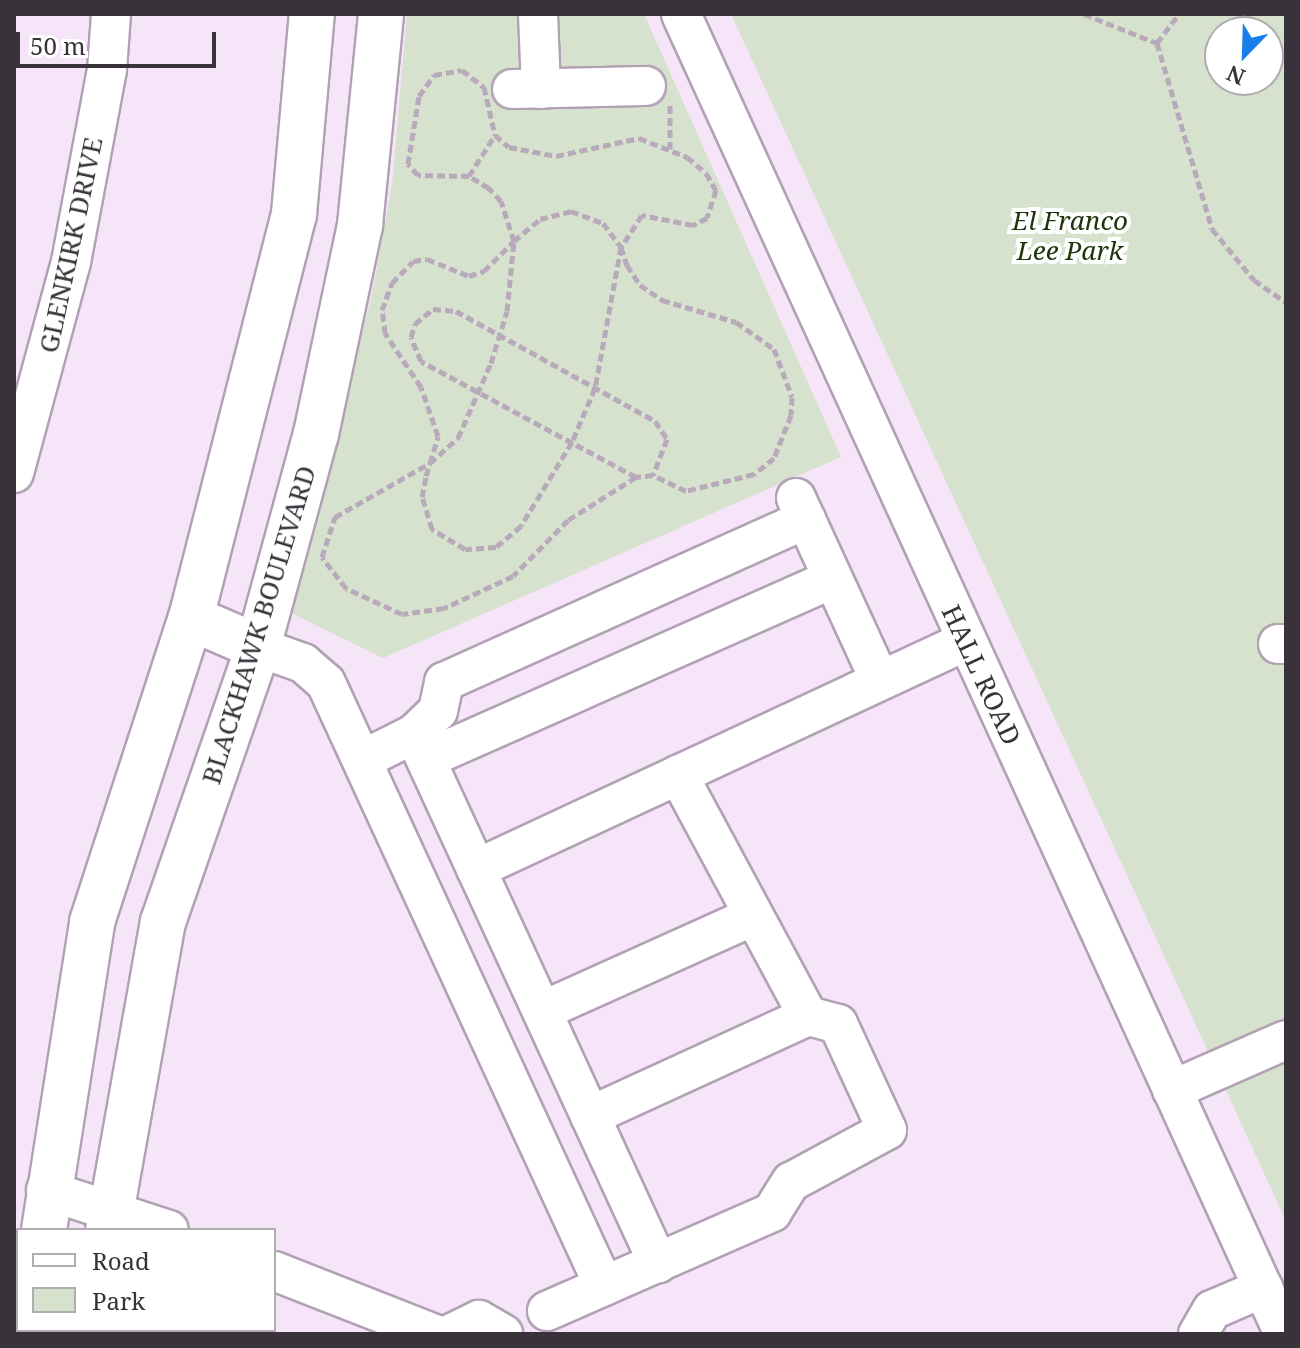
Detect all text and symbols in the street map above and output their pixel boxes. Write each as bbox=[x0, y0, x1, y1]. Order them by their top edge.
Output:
scale bar bbox=[20, 16, 220, 66]
north arrow bbox=[1204, 16, 1284, 96]
text: 50 m bbox=[30, 29, 86, 62]
text: N bbox=[1222, 59, 1249, 93]
street label: GLENKIRK DRIVE bbox=[33, 134, 109, 356]
park label: El Franco Lee Park bbox=[1012, 205, 1128, 266]
street label: BLACKHAWK BOULEVARD bbox=[196, 462, 322, 788]
street label: HALL ROAD bbox=[935, 600, 1027, 750]
legend bbox=[16, 1228, 276, 1332]
text: Road bbox=[92, 1244, 150, 1277]
text: Park bbox=[92, 1284, 145, 1317]

